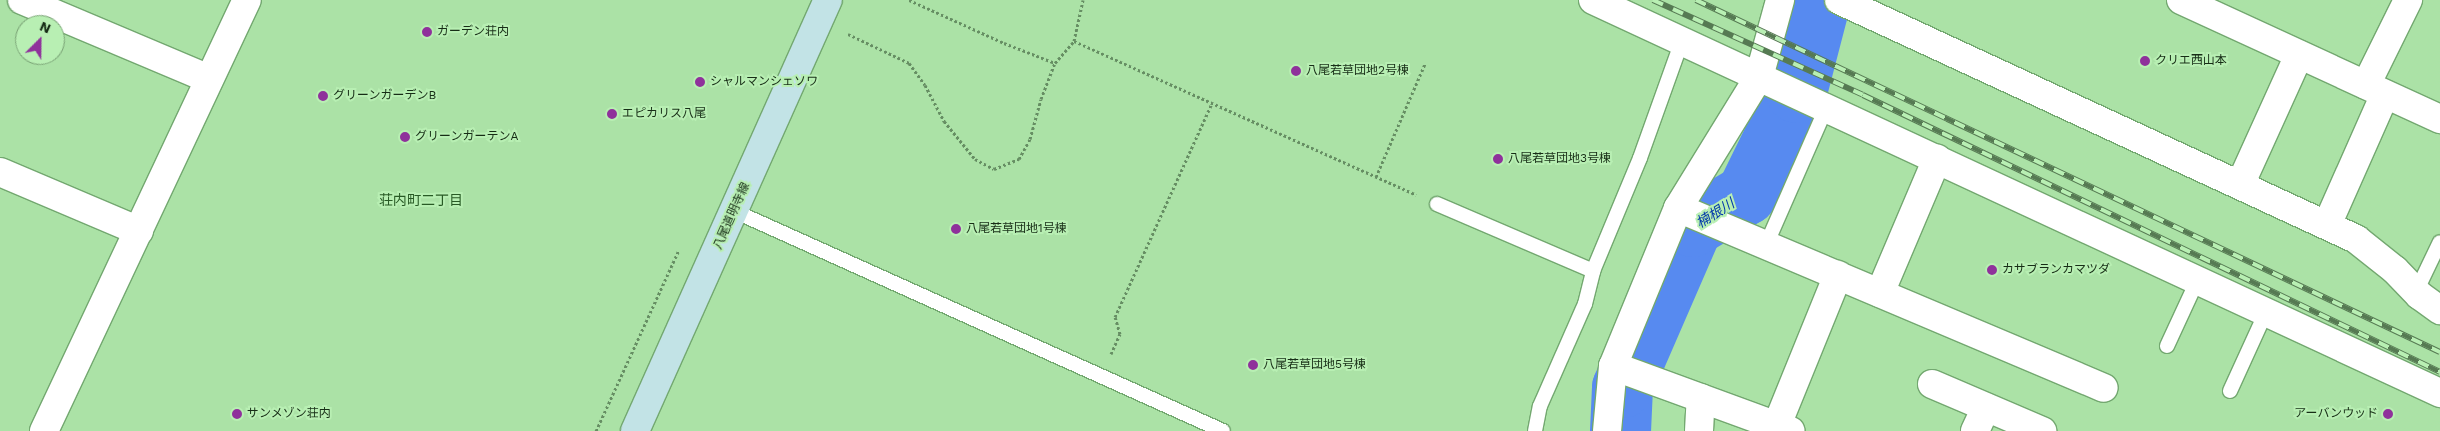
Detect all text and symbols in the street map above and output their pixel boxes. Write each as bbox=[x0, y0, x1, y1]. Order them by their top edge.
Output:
north arrow bbox=[15, 15, 65, 65]
text: N bbox=[38, 18, 53, 37]
place label: ガーデン荘内 bbox=[437, 25, 509, 39]
marker: ガーデン荘内 bbox=[421, 26, 433, 38]
place label: クリエ西山本 bbox=[2155, 54, 2227, 68]
marker: クリエ西山本 bbox=[2139, 55, 2151, 67]
place label: 八尾若草団地2号棟 bbox=[1306, 64, 1409, 78]
marker: 八尾若草団地2号棟 bbox=[1290, 65, 1302, 77]
place label: シャルマンシェソワ bbox=[710, 75, 818, 89]
marker: シャルマンシェソワ bbox=[694, 76, 706, 88]
place label: グリーンガーデンB bbox=[333, 89, 437, 103]
marker: グリーンガーデンB bbox=[317, 90, 329, 102]
place label: エピカリス八尾 bbox=[622, 107, 706, 121]
marker: エピカリス八尾 bbox=[606, 108, 618, 120]
place label: グリーンガーテンA bbox=[415, 130, 519, 144]
marker: グリーンガーテンA bbox=[399, 131, 411, 143]
place label: 八尾若草団地3号棟 bbox=[1508, 152, 1611, 166]
marker: 八尾若草団地3号棟 bbox=[1492, 153, 1504, 165]
street label: 八尾道明寺線 bbox=[711, 180, 753, 252]
district label: 荘内町二丁目 bbox=[379, 192, 463, 208]
water label: 楠根川 bbox=[1693, 195, 1737, 231]
place label: 八尾若草団地1号棟 bbox=[966, 222, 1067, 236]
marker: 八尾若草団地1号棟 bbox=[950, 223, 962, 235]
place label: カサブランカマツダ bbox=[2002, 263, 2110, 277]
marker: カサブランカマツダ bbox=[1986, 264, 1998, 276]
place label: 八尾若草団地5号棟 bbox=[1263, 358, 1366, 372]
marker: 八尾若草団地5号棟 bbox=[1247, 359, 1259, 371]
place label: サンメゾン荘内 bbox=[247, 407, 331, 421]
place label: アーバンウッド bbox=[2295, 407, 2378, 421]
marker: サンメゾン荘内 bbox=[231, 408, 243, 420]
marker: アーバンウッド bbox=[2382, 408, 2394, 420]

